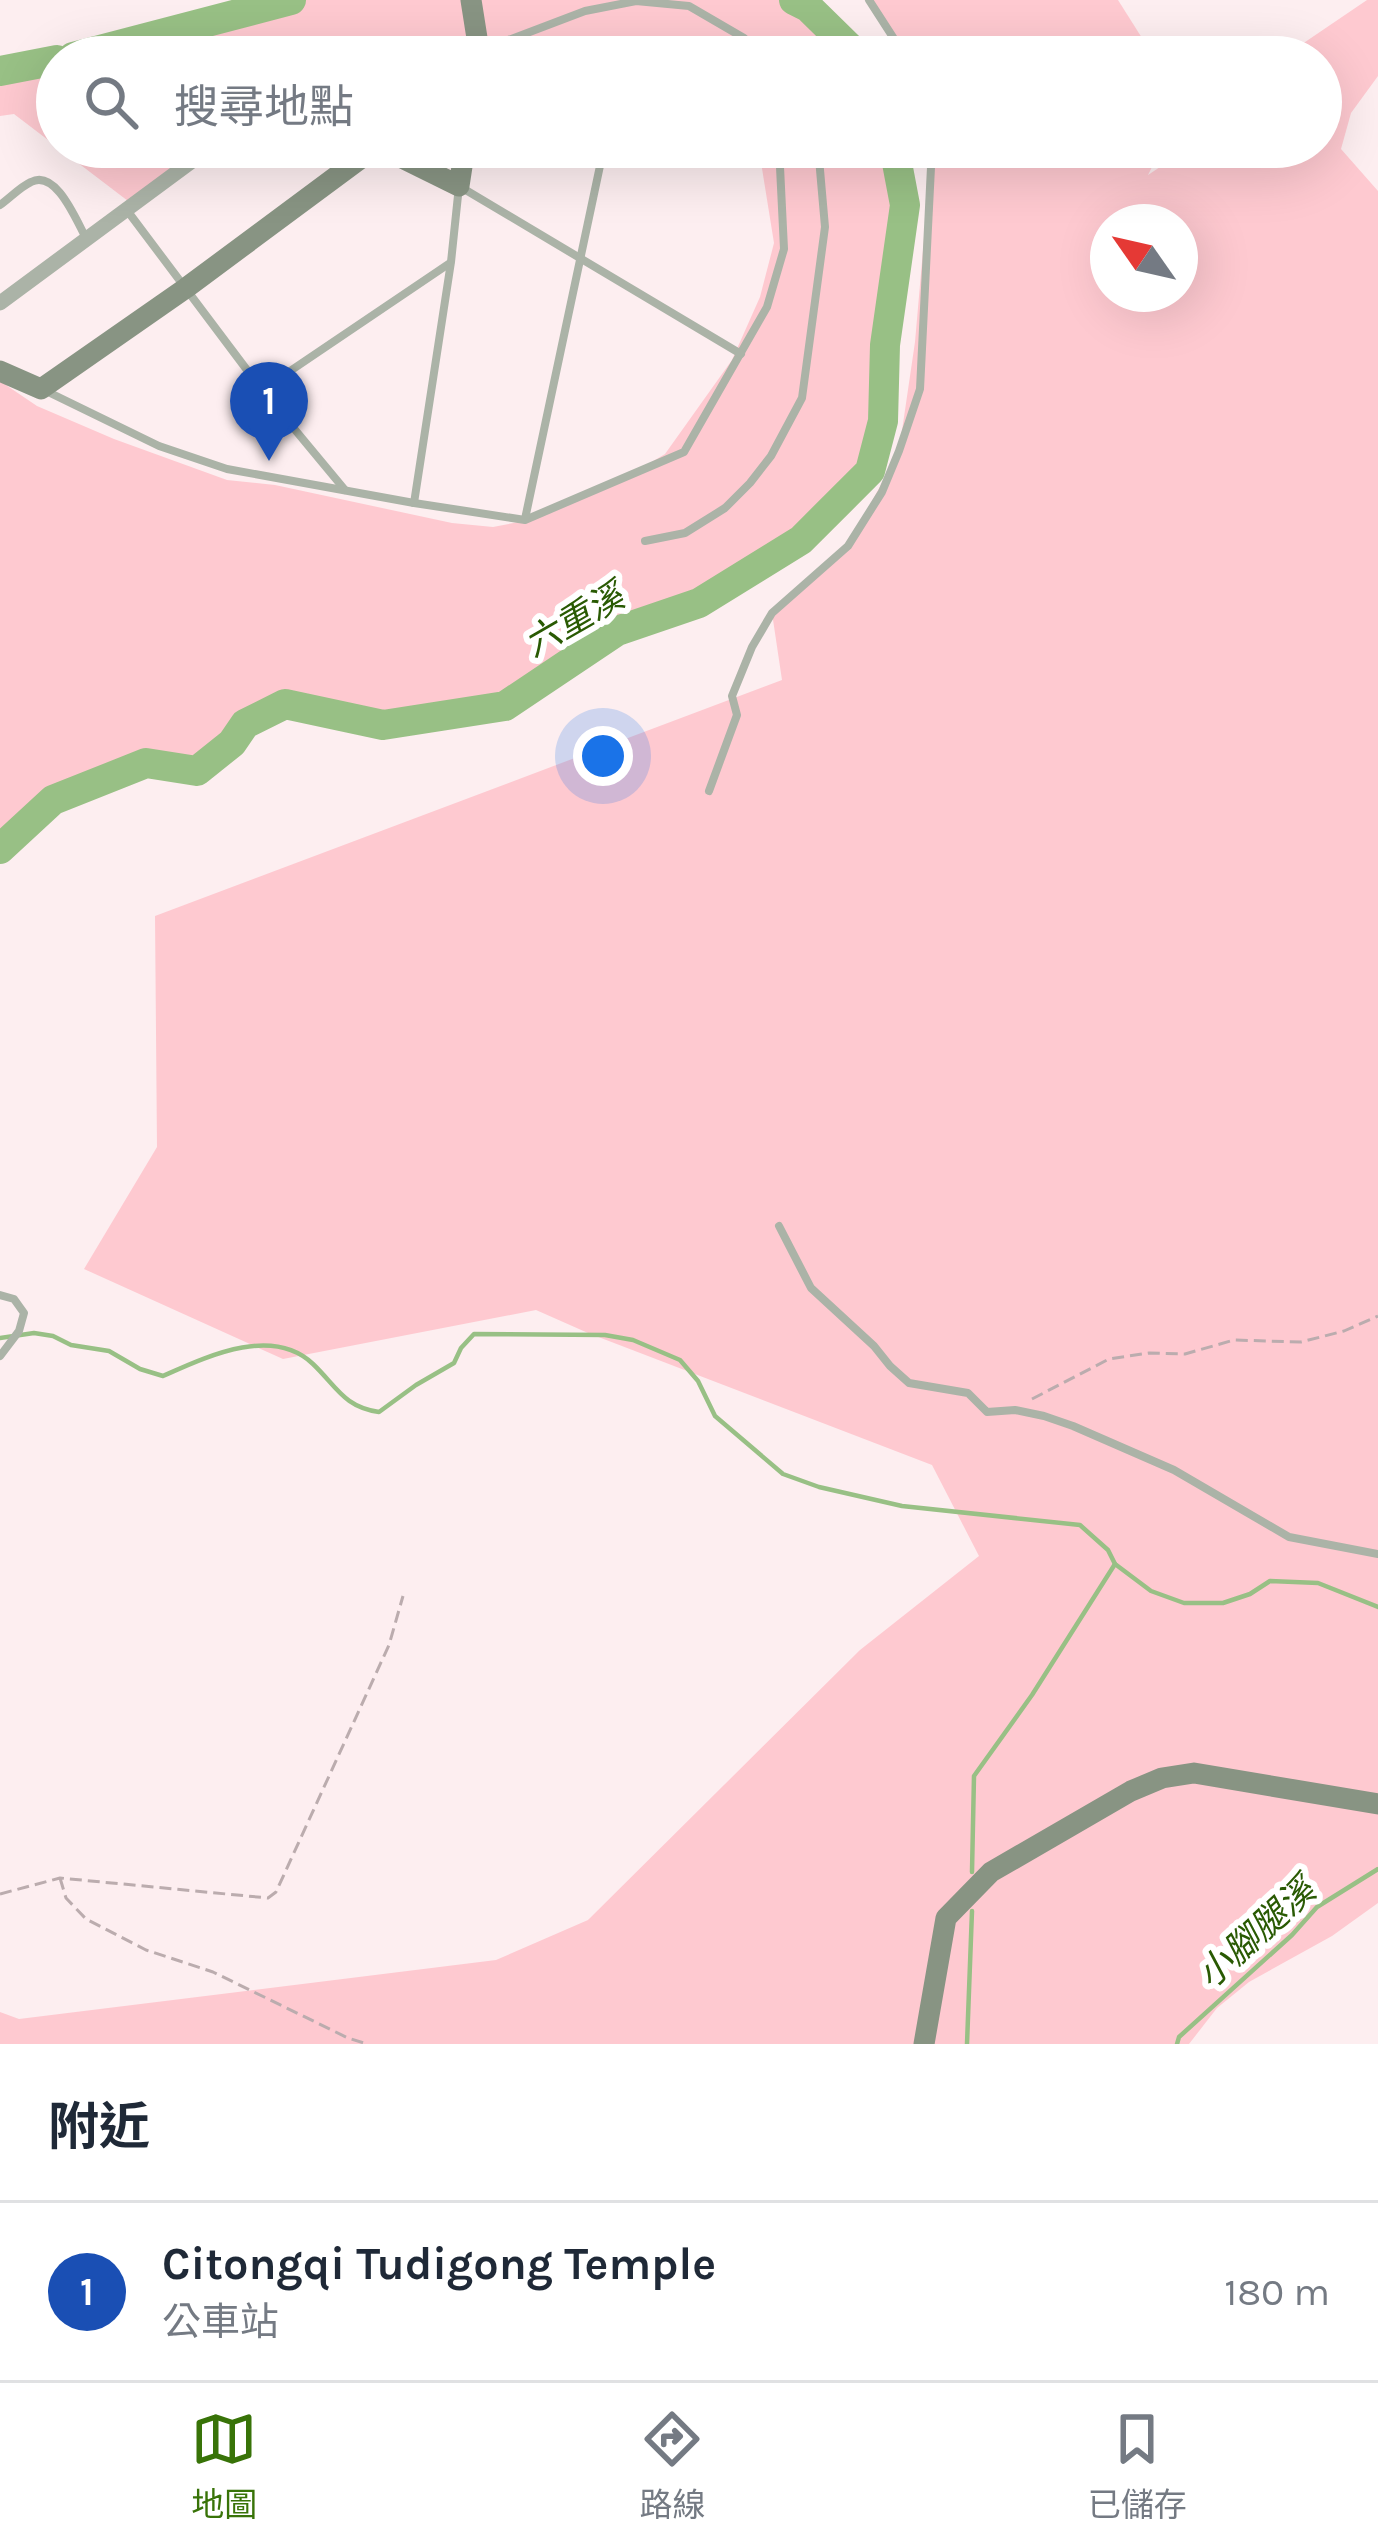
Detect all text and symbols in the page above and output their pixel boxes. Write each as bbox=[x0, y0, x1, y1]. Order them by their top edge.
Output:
search box bbox=[36, 36, 1342, 168]
icon: search bbox=[78, 69, 144, 135]
text: 搜尋地點 bbox=[174, 81, 354, 133]
north arrow bbox=[1090, 204, 1198, 312]
pin: 1 bbox=[230, 362, 308, 461]
water label: 六重溪 bbox=[517, 572, 636, 665]
your location bbox=[573, 726, 633, 786]
water label: 小腳腿溪 bbox=[1188, 1866, 1327, 1997]
text: 附近 bbox=[48, 2097, 150, 2157]
text: Citongqi Tudigong Temple bbox=[162, 2238, 716, 2290]
text: 1 bbox=[80, 2269, 94, 2315]
text: 180 m bbox=[1224, 2269, 1330, 2315]
text: 公車站 bbox=[162, 2299, 279, 2345]
tab: 地圖 bbox=[191, 2406, 257, 2526]
tab: 路線 bbox=[639, 2406, 705, 2526]
tab: 已儲存 bbox=[1088, 2406, 1187, 2526]

